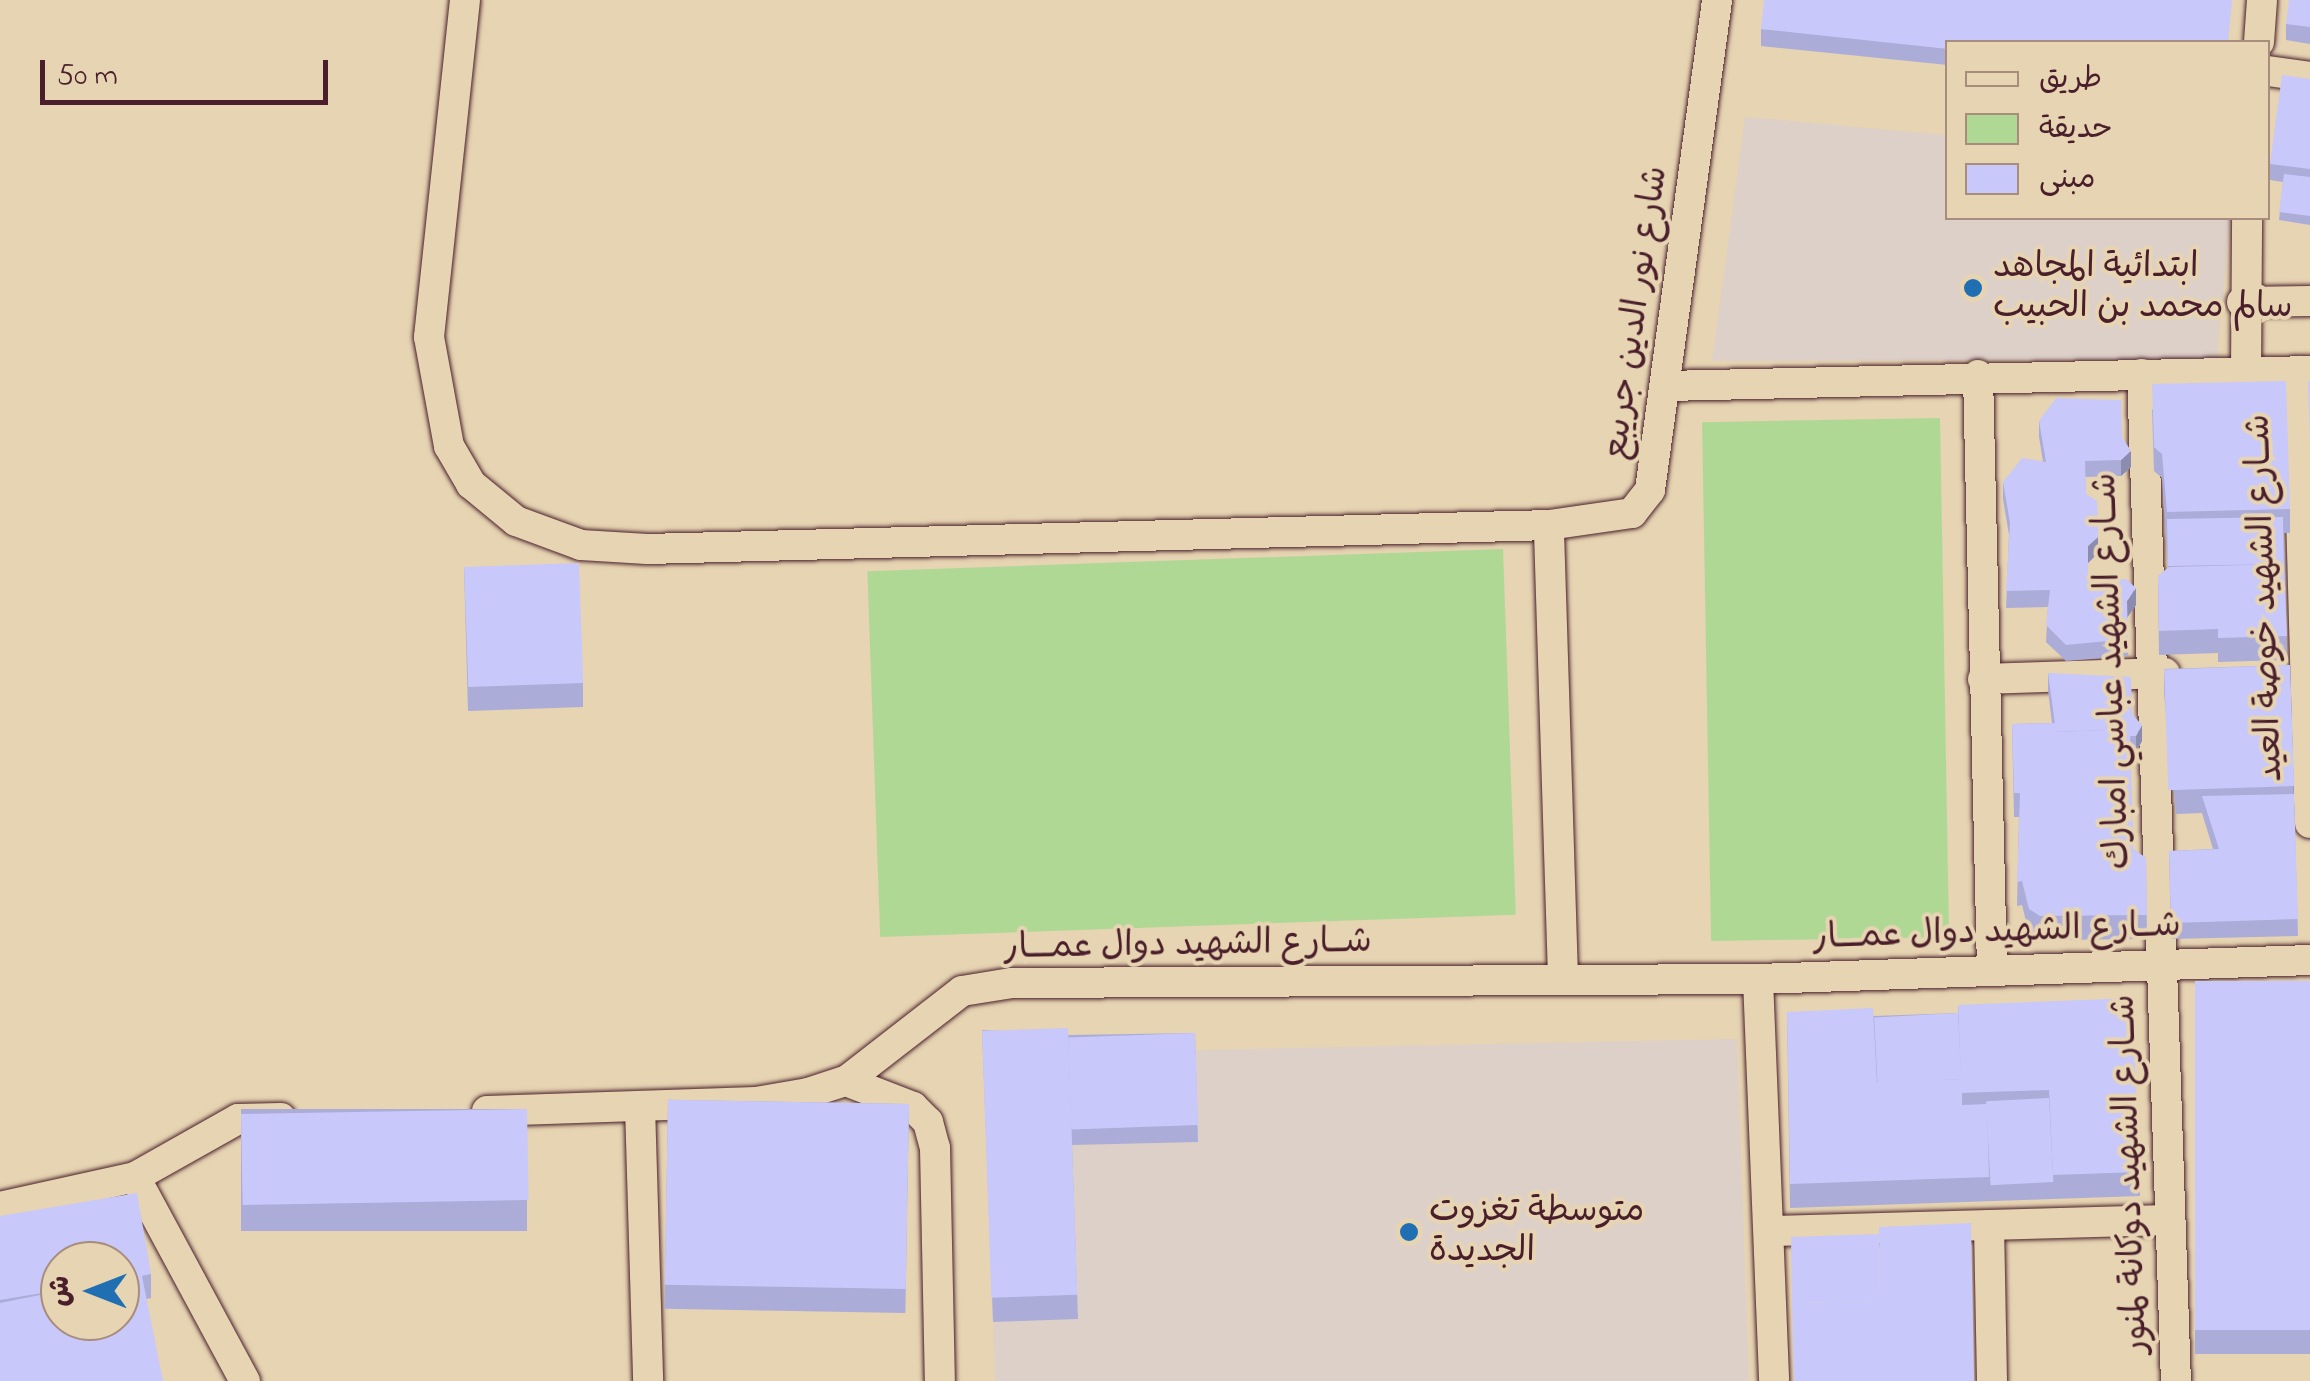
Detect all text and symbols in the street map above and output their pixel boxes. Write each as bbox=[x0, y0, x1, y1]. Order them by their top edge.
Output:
scale bar bbox=[45, 40, 332, 102]
legend bbox=[1945, 40, 2270, 220]
text: 50 m bbox=[57, 55, 118, 99]
text: طريق bbox=[2039, 58, 2102, 102]
text: حديقة bbox=[2039, 108, 2113, 152]
text: مبنى bbox=[2039, 158, 2095, 202]
street label: شارع نور الدين جريبع bbox=[1596, 164, 1678, 462]
place label: ابتدائية المجاهد سالم محمد بن الحبيب bbox=[1993, 247, 2293, 329]
marker: ابتدائية المجاهد سالم محمد بن الحبيب bbox=[1962, 277, 1984, 299]
street label: شــارع الشهيد خوصة العيد bbox=[2239, 413, 2293, 783]
street label: شــارع الشهيد عباسي امبارك bbox=[2085, 472, 2141, 870]
street label: شــارع الشهيد دوال عمـــار bbox=[1812, 906, 2182, 960]
street label: شــارع الشهيد دوال عمـــار bbox=[1004, 922, 1372, 970]
street label: شــارع الشهيد دوكانة لمنور bbox=[2104, 994, 2158, 1354]
place label: متوسطة تغزوت الجديدة bbox=[1429, 1191, 1644, 1273]
marker: متوسطة تغزوت الجديدة bbox=[1398, 1221, 1420, 1243]
north arrow bbox=[40, 1241, 140, 1341]
text: ش bbox=[41, 1276, 82, 1306]

